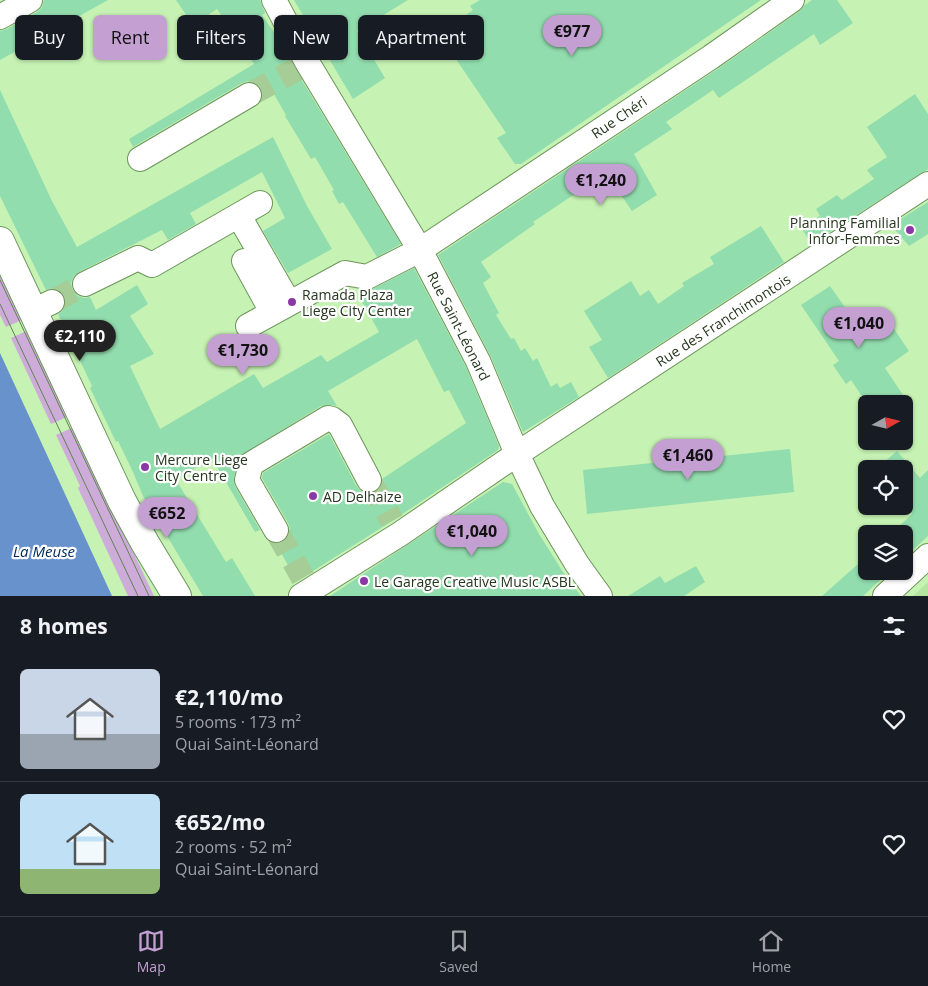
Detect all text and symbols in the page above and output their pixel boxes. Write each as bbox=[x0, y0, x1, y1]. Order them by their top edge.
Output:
chip: Buy bbox=[15, 15, 83, 60]
chip: Rent bbox=[93, 15, 167, 60]
chip: Filters bbox=[177, 15, 264, 60]
chip: New bbox=[274, 15, 348, 60]
chip: Apartment bbox=[358, 15, 484, 60]
pin: €977 bbox=[542, 15, 602, 57]
text: €977 bbox=[554, 20, 590, 42]
street label: Rue Chéri bbox=[587, 91, 651, 143]
pin: €1,240 bbox=[560, 164, 642, 206]
text: €1,240 bbox=[576, 169, 626, 191]
place label: Planning Familial Infor-Femmes bbox=[790, 213, 900, 248]
marker: Planning Familial Infor-Femmes bbox=[904, 224, 916, 236]
street label: Rue Saint-Léonard bbox=[423, 268, 495, 384]
street label: Rue des Franchimontois bbox=[652, 269, 794, 371]
place label: Ramada Plaza Liege City Center bbox=[302, 285, 412, 320]
marker: Ramada Plaza Liege City Center bbox=[286, 296, 298, 308]
pin: €1,040 bbox=[818, 306, 900, 349]
text: €1,040 bbox=[834, 312, 884, 334]
pin: €2,110 bbox=[39, 320, 121, 362]
text: €2,110 bbox=[55, 325, 105, 347]
pin: €1,730 bbox=[202, 334, 284, 376]
text: €1,730 bbox=[218, 339, 268, 361]
north arrow bbox=[858, 395, 912, 450]
map controls bbox=[858, 395, 913, 580]
pin: €1,460 bbox=[647, 438, 729, 481]
text: €1,460 bbox=[663, 444, 713, 466]
place label: Mercure Liege City Centre bbox=[155, 450, 248, 485]
button: locate bbox=[858, 460, 913, 515]
marker: Mercure Liege City Centre bbox=[139, 461, 151, 473]
place label: AD Delhaize bbox=[323, 487, 402, 506]
marker: AD Delhaize bbox=[307, 490, 319, 502]
pin: €652 bbox=[137, 496, 197, 539]
text: €652 bbox=[149, 502, 185, 524]
pin: €1,040 bbox=[431, 514, 513, 557]
text: €1,040 bbox=[447, 520, 497, 542]
button: layers bbox=[858, 525, 913, 580]
water label: La Meuse bbox=[13, 541, 76, 561]
place label: Le Garage Creative Music ASBL bbox=[374, 572, 575, 591]
marker: Le Garage Creative Music ASBL bbox=[358, 575, 370, 587]
text: 8 homes bbox=[20, 612, 108, 640]
icon: filters bbox=[880, 612, 908, 640]
text: €2,110/mo bbox=[175, 683, 283, 711]
icon: home bbox=[60, 689, 120, 749]
icon: heart bbox=[880, 705, 908, 733]
text: 5 rooms · 173 m² bbox=[175, 711, 301, 733]
text: Quai Saint-Léonard bbox=[175, 733, 319, 755]
text: €652/mo bbox=[175, 808, 265, 836]
icon: home bbox=[60, 814, 120, 874]
icon: heart bbox=[880, 830, 908, 858]
text: 2 rooms · 52 m² bbox=[175, 836, 292, 858]
text: Quai Saint-Léonard bbox=[175, 858, 319, 880]
tab: Map bbox=[137, 927, 166, 976]
tab: Saved bbox=[439, 927, 478, 976]
tab: Home bbox=[752, 927, 791, 976]

